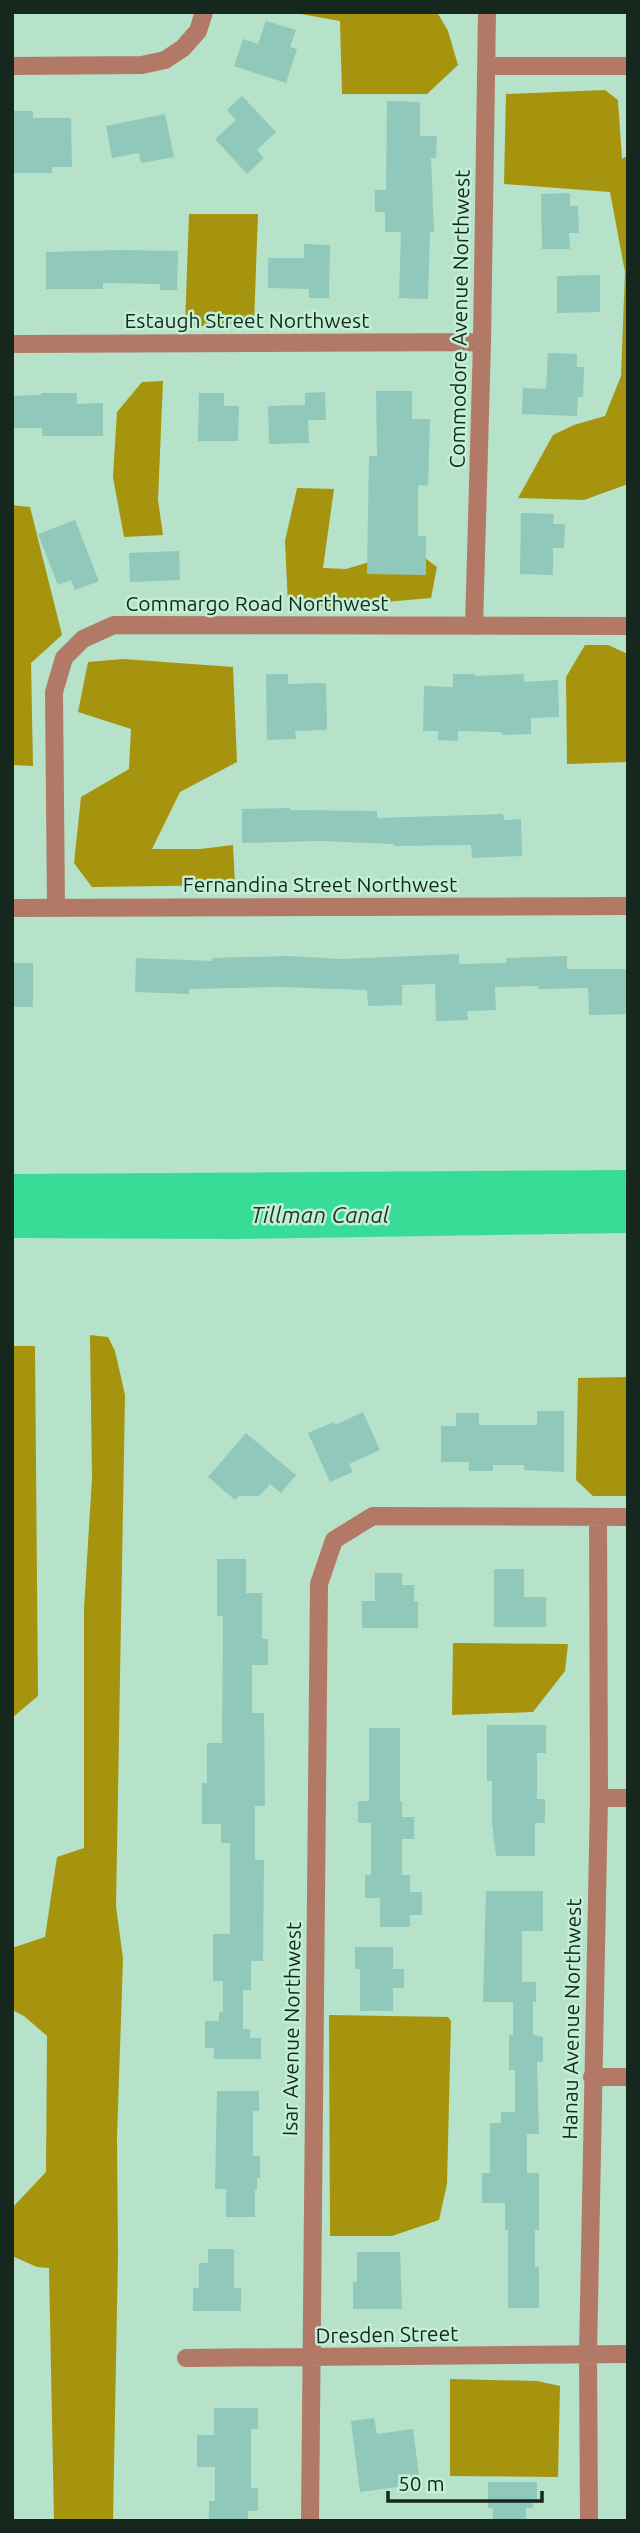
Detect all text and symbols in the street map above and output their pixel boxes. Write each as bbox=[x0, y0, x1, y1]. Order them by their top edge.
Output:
street label: Commodore Avenue Northwest bbox=[444, 169, 474, 469]
street label: Estaugh Street Northwest bbox=[125, 308, 369, 332]
street label: Commargo Road Northwest bbox=[125, 591, 389, 615]
street label: Fernandina Street Northwest bbox=[183, 872, 457, 896]
water label: Tillman Canal bbox=[251, 1202, 390, 1227]
street label: Hanau Avenue Northwest bbox=[557, 1898, 585, 2140]
street label: Isar Avenue Northwest bbox=[277, 1922, 305, 2136]
street label: Dresden Street bbox=[315, 2321, 459, 2347]
scale bar bbox=[388, 2460, 542, 2504]
text: 50 m bbox=[398, 2471, 445, 2495]

